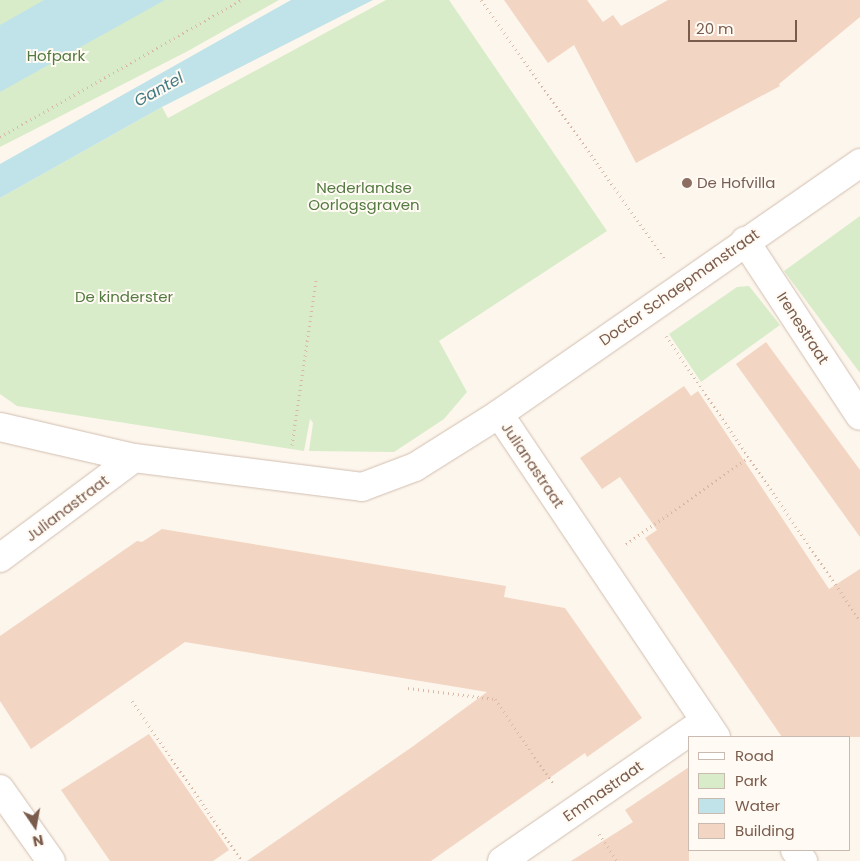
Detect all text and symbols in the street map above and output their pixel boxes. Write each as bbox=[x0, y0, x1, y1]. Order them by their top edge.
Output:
scale bar bbox=[690, 10, 799, 42]
text: 20 m bbox=[696, 18, 734, 39]
park label: Hofpark bbox=[27, 47, 85, 65]
water label: Gantel bbox=[131, 69, 187, 111]
place label: De Hofvilla bbox=[697, 174, 775, 192]
marker: De Hofvilla bbox=[681, 177, 693, 189]
park label: Nederlandse Oorlogsgraven bbox=[308, 178, 420, 213]
street label: Doctor Schaepmanstraat bbox=[596, 225, 762, 349]
park label: De kinderster bbox=[75, 288, 173, 306]
street label: Irenestraat bbox=[773, 289, 833, 367]
street label: Julianastraat bbox=[498, 419, 568, 511]
street label: Julianastraat bbox=[22, 471, 112, 545]
legend bbox=[688, 736, 850, 851]
text: Road bbox=[735, 745, 774, 766]
street label: Emmastraat bbox=[560, 757, 646, 825]
text: Park bbox=[735, 770, 767, 791]
text: Water bbox=[735, 795, 780, 816]
north arrow bbox=[10, 801, 60, 851]
text: Building bbox=[735, 820, 795, 841]
text: N bbox=[31, 830, 45, 852]

